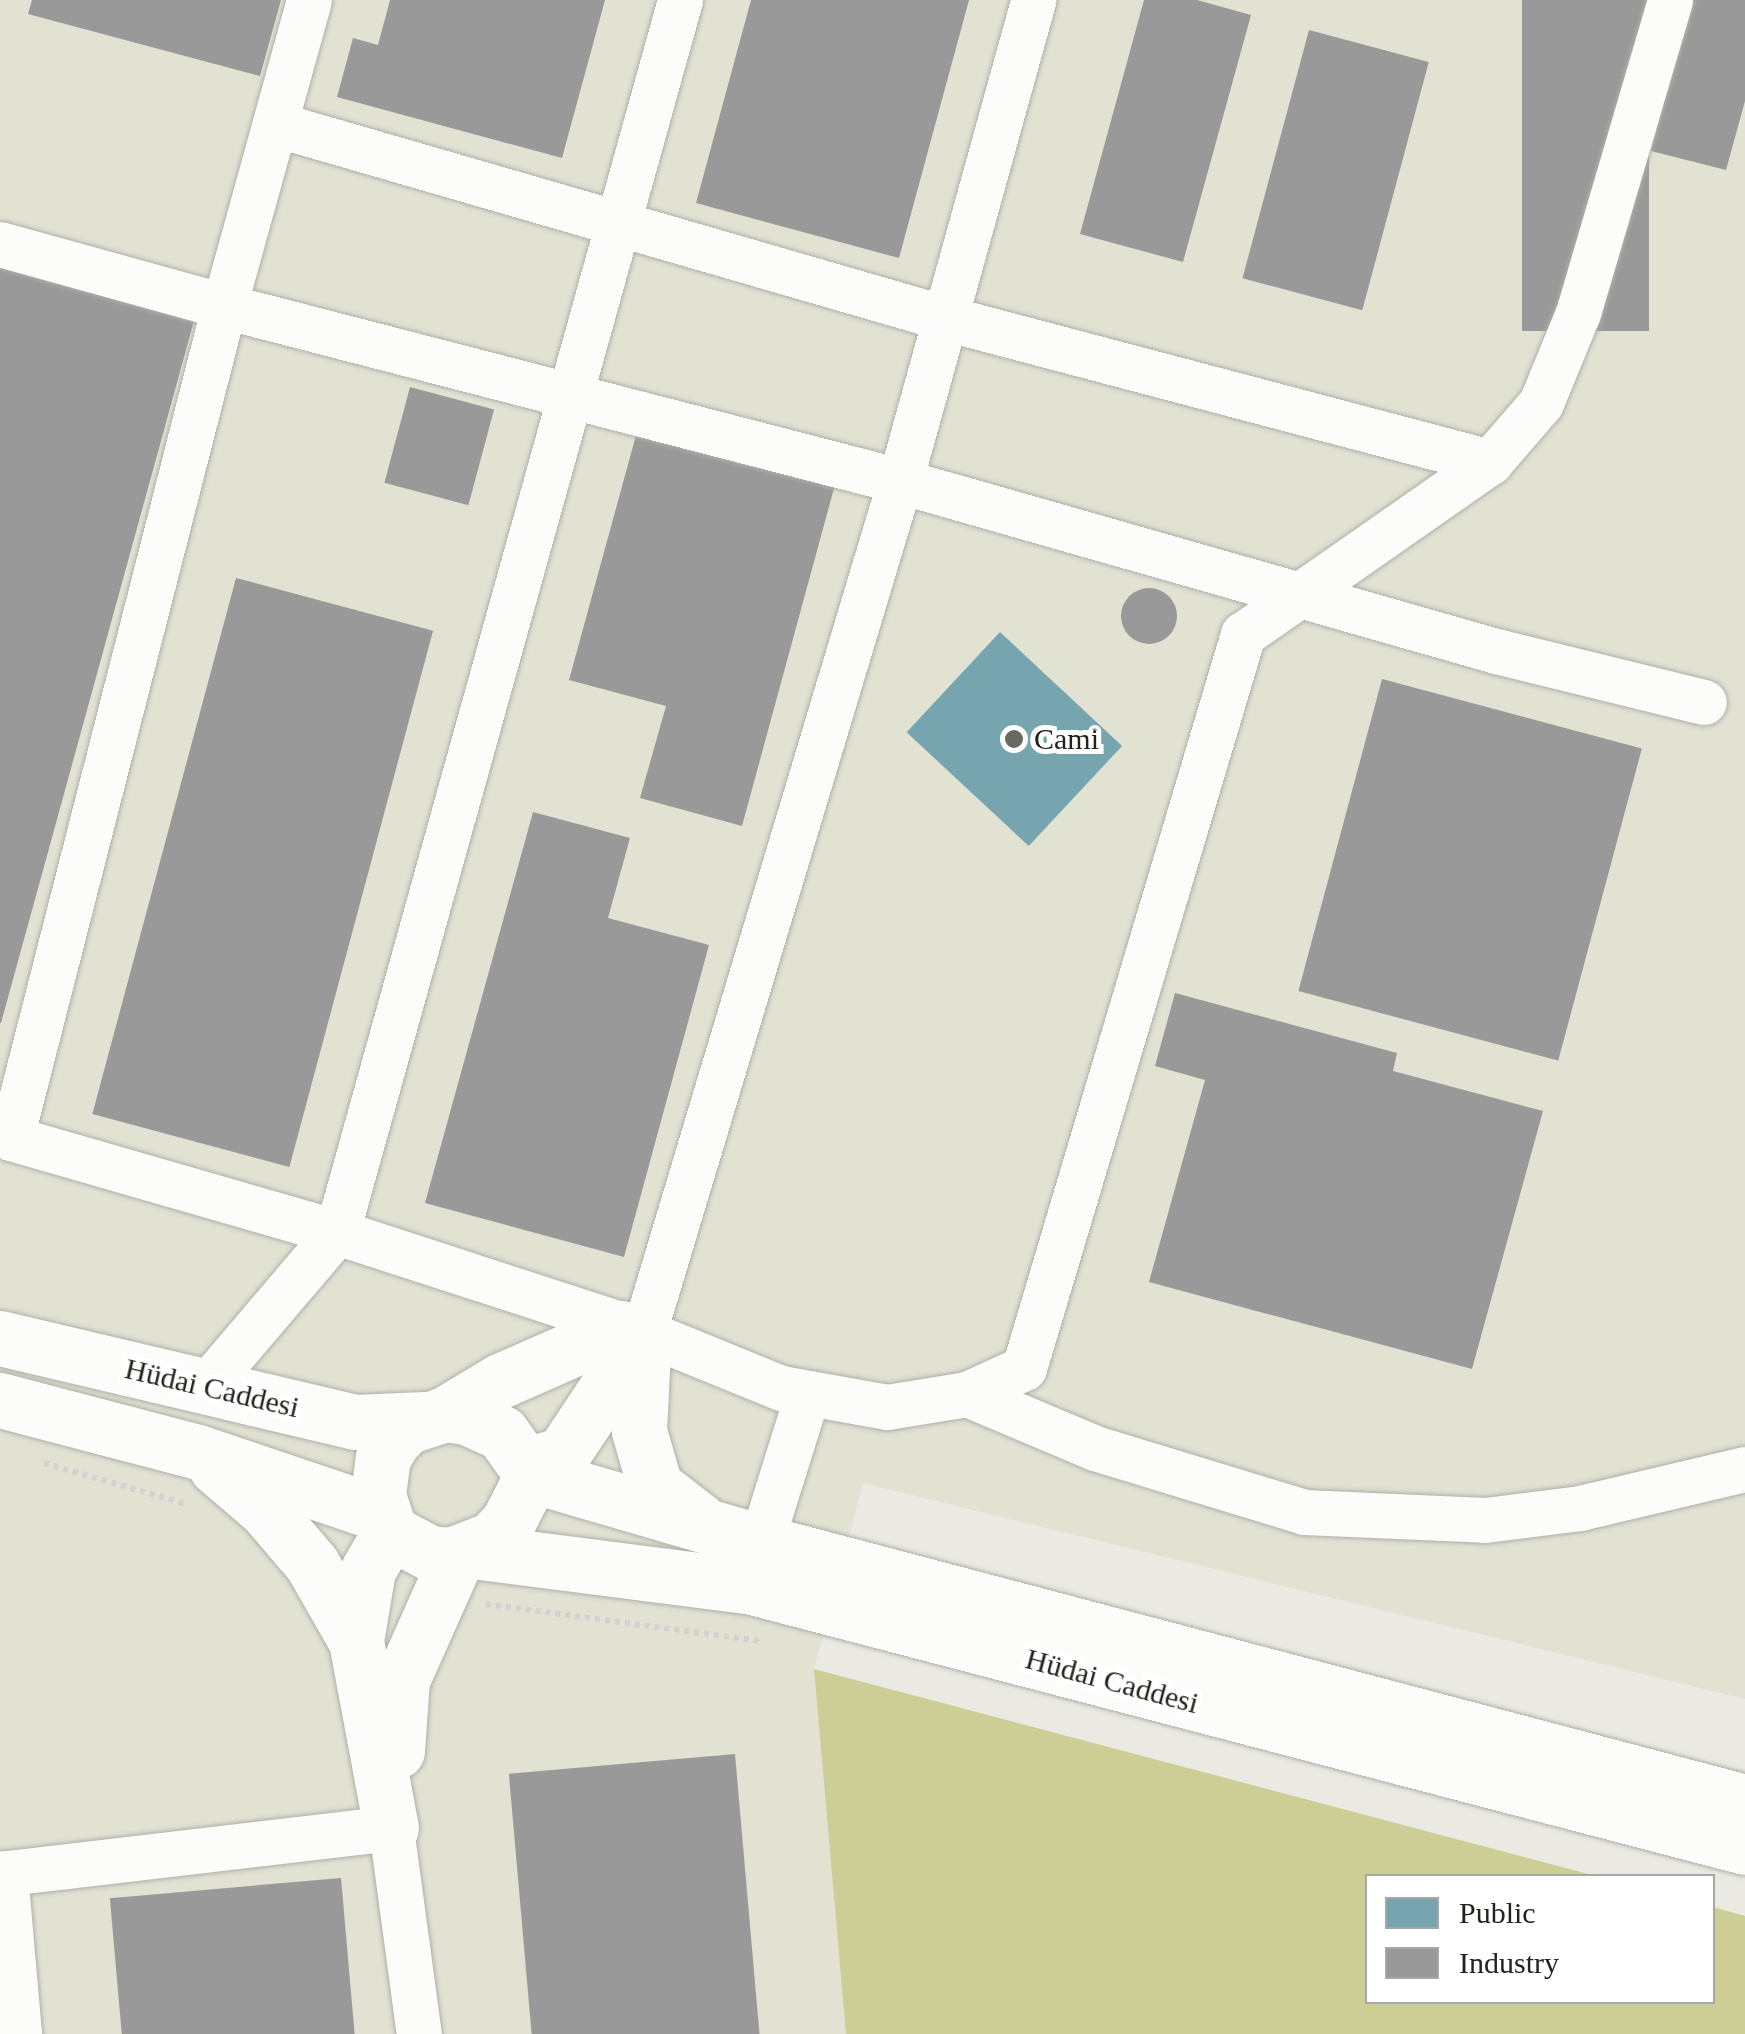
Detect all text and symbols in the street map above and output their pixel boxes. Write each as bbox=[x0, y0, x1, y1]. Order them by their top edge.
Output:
place label: Cami bbox=[1034, 721, 1099, 757]
marker: Cami bbox=[1003, 728, 1025, 750]
street label: Hüdai Caddesi bbox=[121, 1351, 303, 1425]
street label: Hüdai Caddesi bbox=[1022, 1641, 1202, 1721]
legend bbox=[1365, 1874, 1715, 2004]
text: Public bbox=[1459, 1896, 1536, 1929]
text: Industry bbox=[1459, 1946, 1559, 1979]

